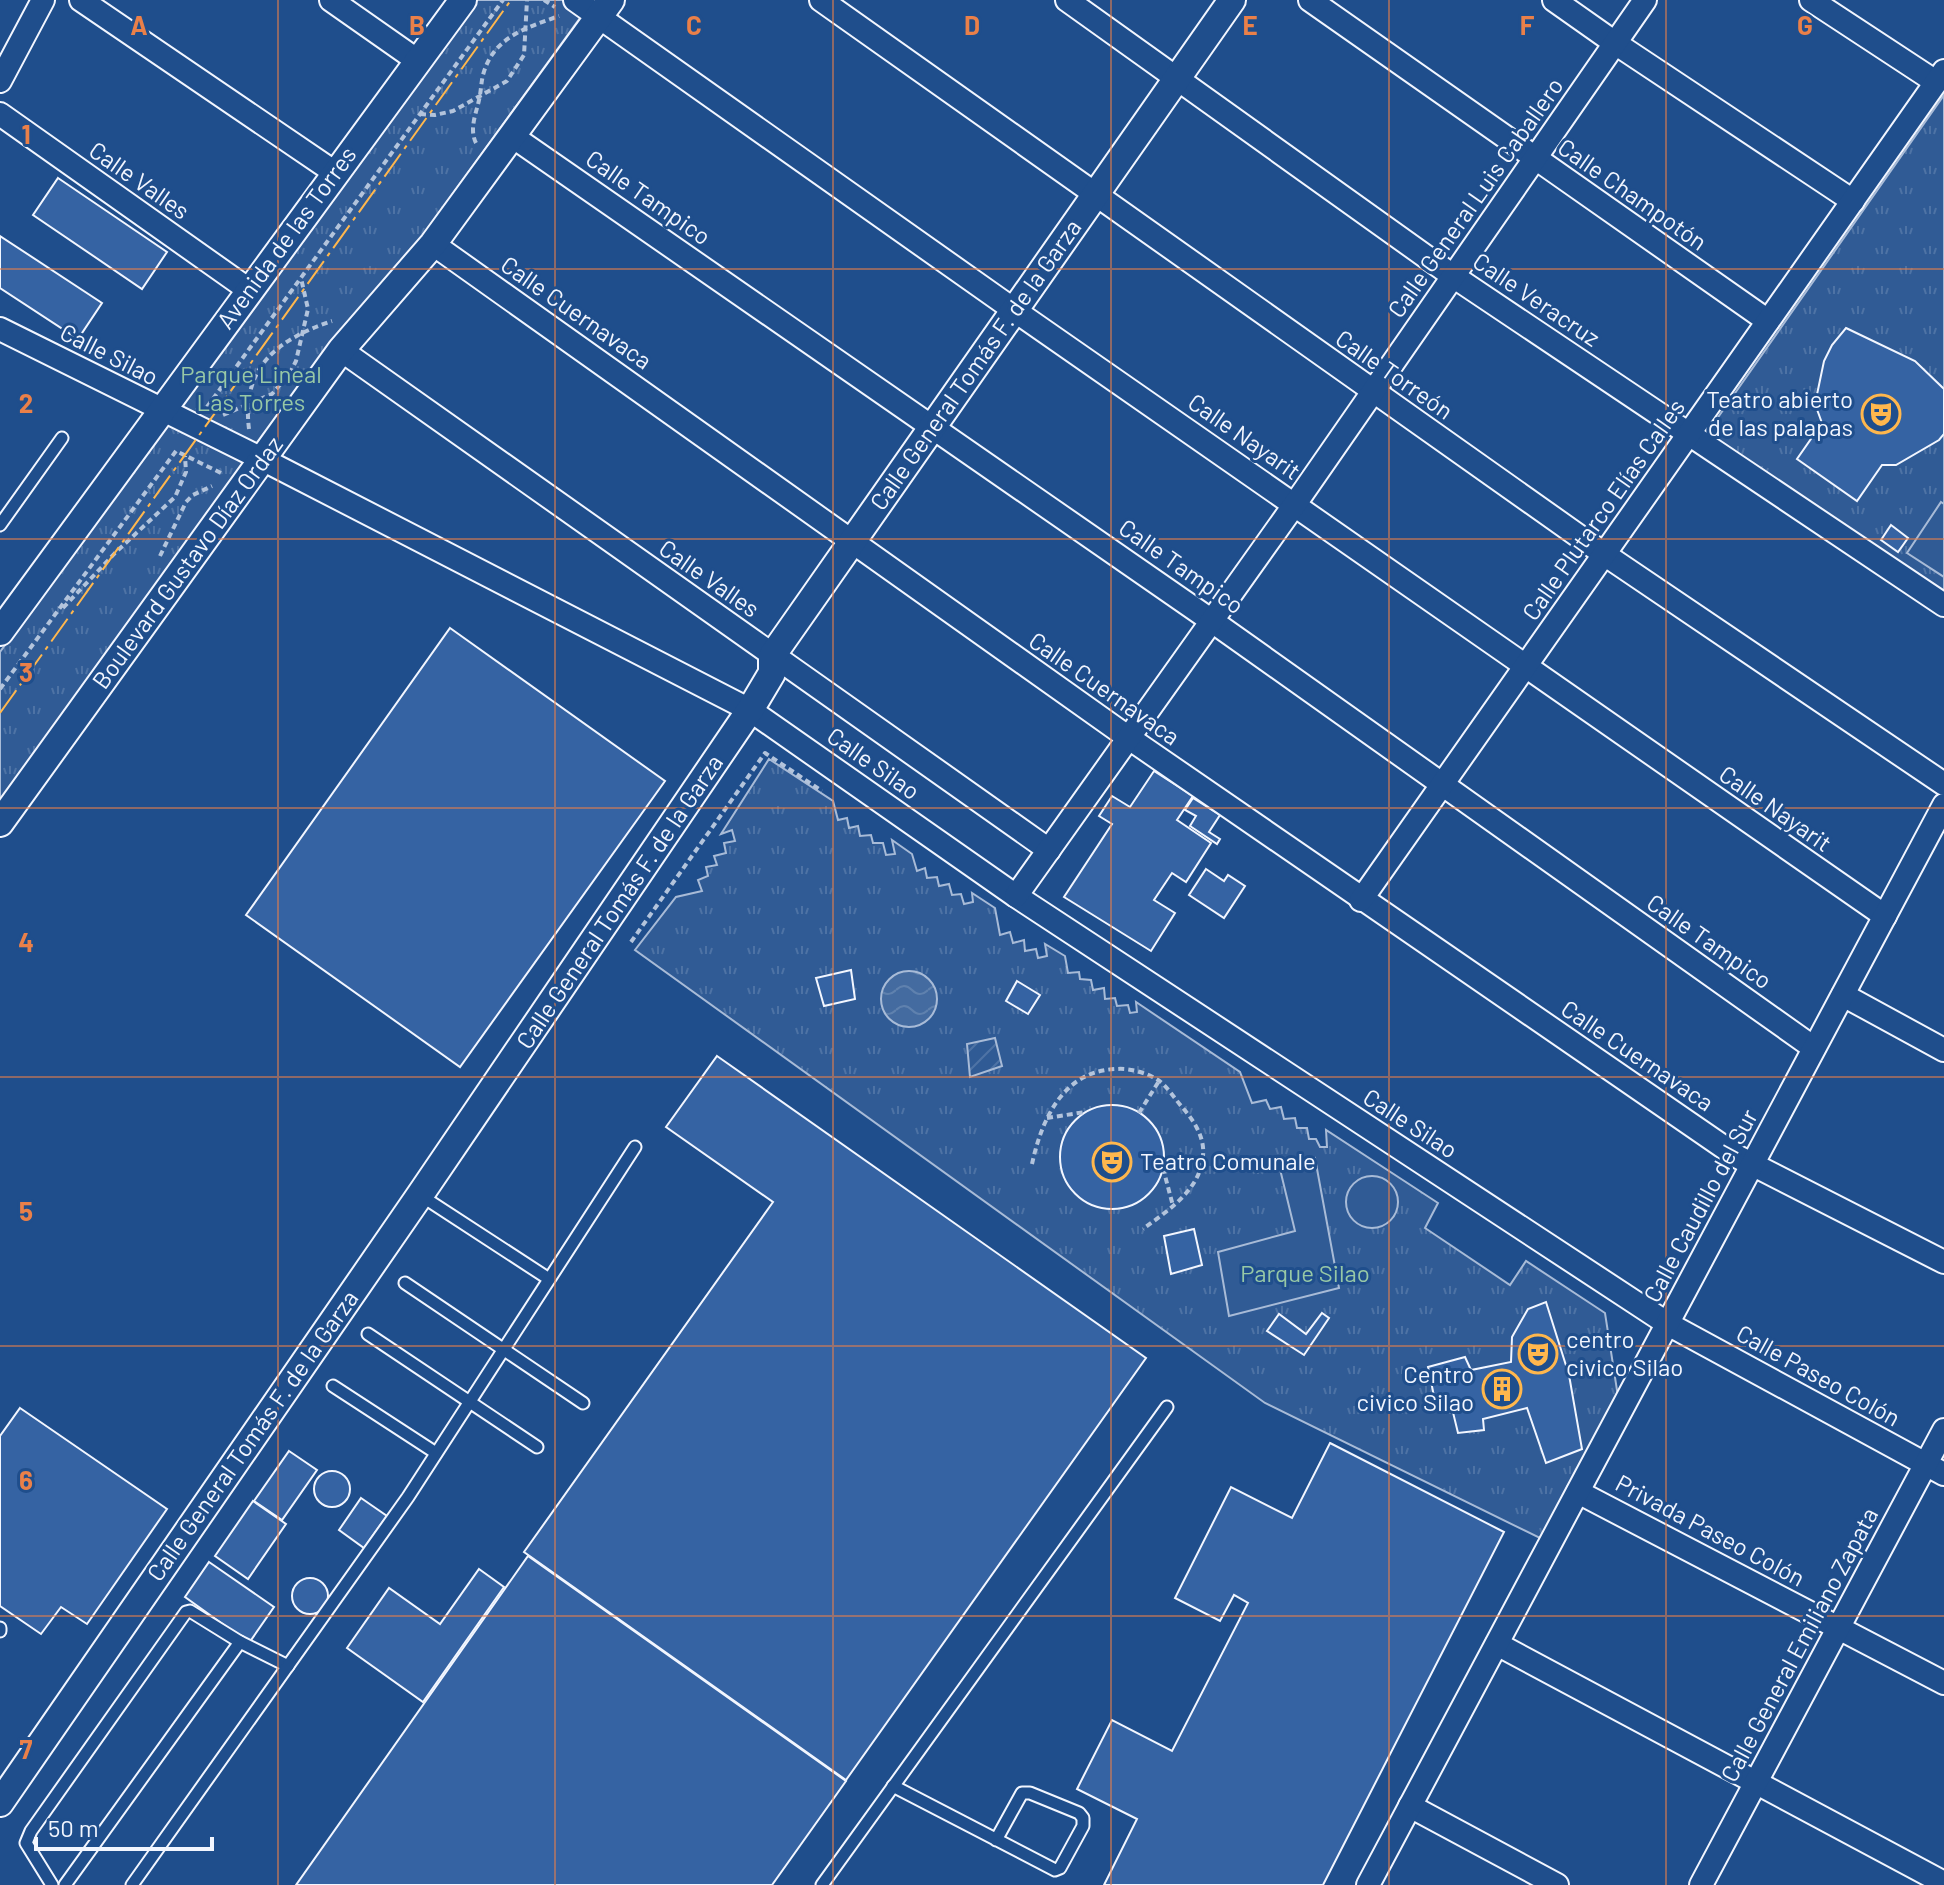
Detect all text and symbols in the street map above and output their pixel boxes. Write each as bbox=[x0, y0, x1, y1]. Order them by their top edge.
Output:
text: A bbox=[130, 9, 148, 40]
text: B bbox=[409, 9, 425, 40]
text: C bbox=[686, 9, 702, 40]
text: D bbox=[964, 9, 980, 40]
text: E bbox=[1242, 9, 1258, 40]
text: F bbox=[1520, 9, 1535, 40]
text: G bbox=[1797, 9, 1813, 40]
street label: Calle General Luis Caballero bbox=[1381, 72, 1569, 323]
text: 1 bbox=[21, 118, 31, 149]
street label: Calle Champotón bbox=[1553, 132, 1713, 256]
street label: Calle Valles bbox=[84, 135, 196, 225]
street label: Avenida de las Torres bbox=[210, 140, 362, 334]
street label: Calle Tampico bbox=[581, 143, 717, 250]
street label: Calle General Tomás F. de la Garza bbox=[863, 213, 1087, 515]
street label: Calle Veracruz bbox=[1468, 246, 1606, 352]
street label: Calle Cuernavaca bbox=[496, 249, 658, 375]
street label: Calle Silao bbox=[56, 317, 164, 391]
street label: Calle Torreón bbox=[1331, 323, 1459, 425]
park label: Parque Lineal Las Torres bbox=[180, 359, 322, 416]
place label: Teatro abierto de las palapas bbox=[1706, 384, 1853, 441]
text: 2 bbox=[19, 387, 33, 418]
street label: Calle Nayarit bbox=[1183, 387, 1307, 485]
street label: Calle Plutarco Elías Calles bbox=[1515, 393, 1690, 625]
theatre icon: Teatro abierto de las palapas bbox=[1860, 393, 1902, 435]
street label: Boulevard Gustavo Díaz Ordaz bbox=[85, 430, 288, 694]
street label: Calle Tampico bbox=[1114, 512, 1250, 619]
street label: Calle Valles bbox=[654, 533, 766, 623]
street label: Calle Cuernavaca bbox=[1024, 625, 1186, 751]
text: 3 bbox=[19, 656, 33, 687]
street label: Calle Silao bbox=[822, 720, 926, 805]
street label: Calle General Tomás F. de la Garza bbox=[509, 749, 728, 1054]
street label: Calle Nayarit bbox=[1714, 759, 1838, 857]
street label: Calle Tampico bbox=[1642, 887, 1778, 994]
text: 4 bbox=[18, 926, 34, 957]
street label: Calle Cuernavaca bbox=[1556, 993, 1720, 1116]
street label: Calle Silao bbox=[1358, 1082, 1463, 1164]
street label: Calle Caudillo del Sur bbox=[1636, 1103, 1763, 1307]
theatre icon: Teatro Comunale bbox=[1091, 1141, 1133, 1183]
place label: Teatro Comunale bbox=[1140, 1146, 1316, 1175]
text: 5 bbox=[19, 1195, 33, 1226]
park label: Parque Silao bbox=[1240, 1258, 1370, 1287]
street label: Calle General Tomás F. de la Garza bbox=[140, 1284, 364, 1586]
street label: Calle Paseo Colón bbox=[1732, 1318, 1906, 1432]
place label: centro civico Silao bbox=[1566, 1324, 1683, 1381]
theatre icon: centro civico Silao bbox=[1517, 1333, 1559, 1375]
place label: Centro civico Silao bbox=[1357, 1359, 1474, 1416]
building icon: Centro civico Silao bbox=[1481, 1368, 1523, 1410]
text: 6 bbox=[19, 1464, 33, 1495]
street label: Privada Paseo Colón bbox=[1611, 1468, 1810, 1592]
street label: Calle General Emiliano Zapata bbox=[1714, 1502, 1883, 1786]
text: 7 bbox=[20, 1733, 33, 1764]
scale bar bbox=[36, 1801, 212, 1851]
text: 50 m bbox=[48, 1813, 99, 1842]

